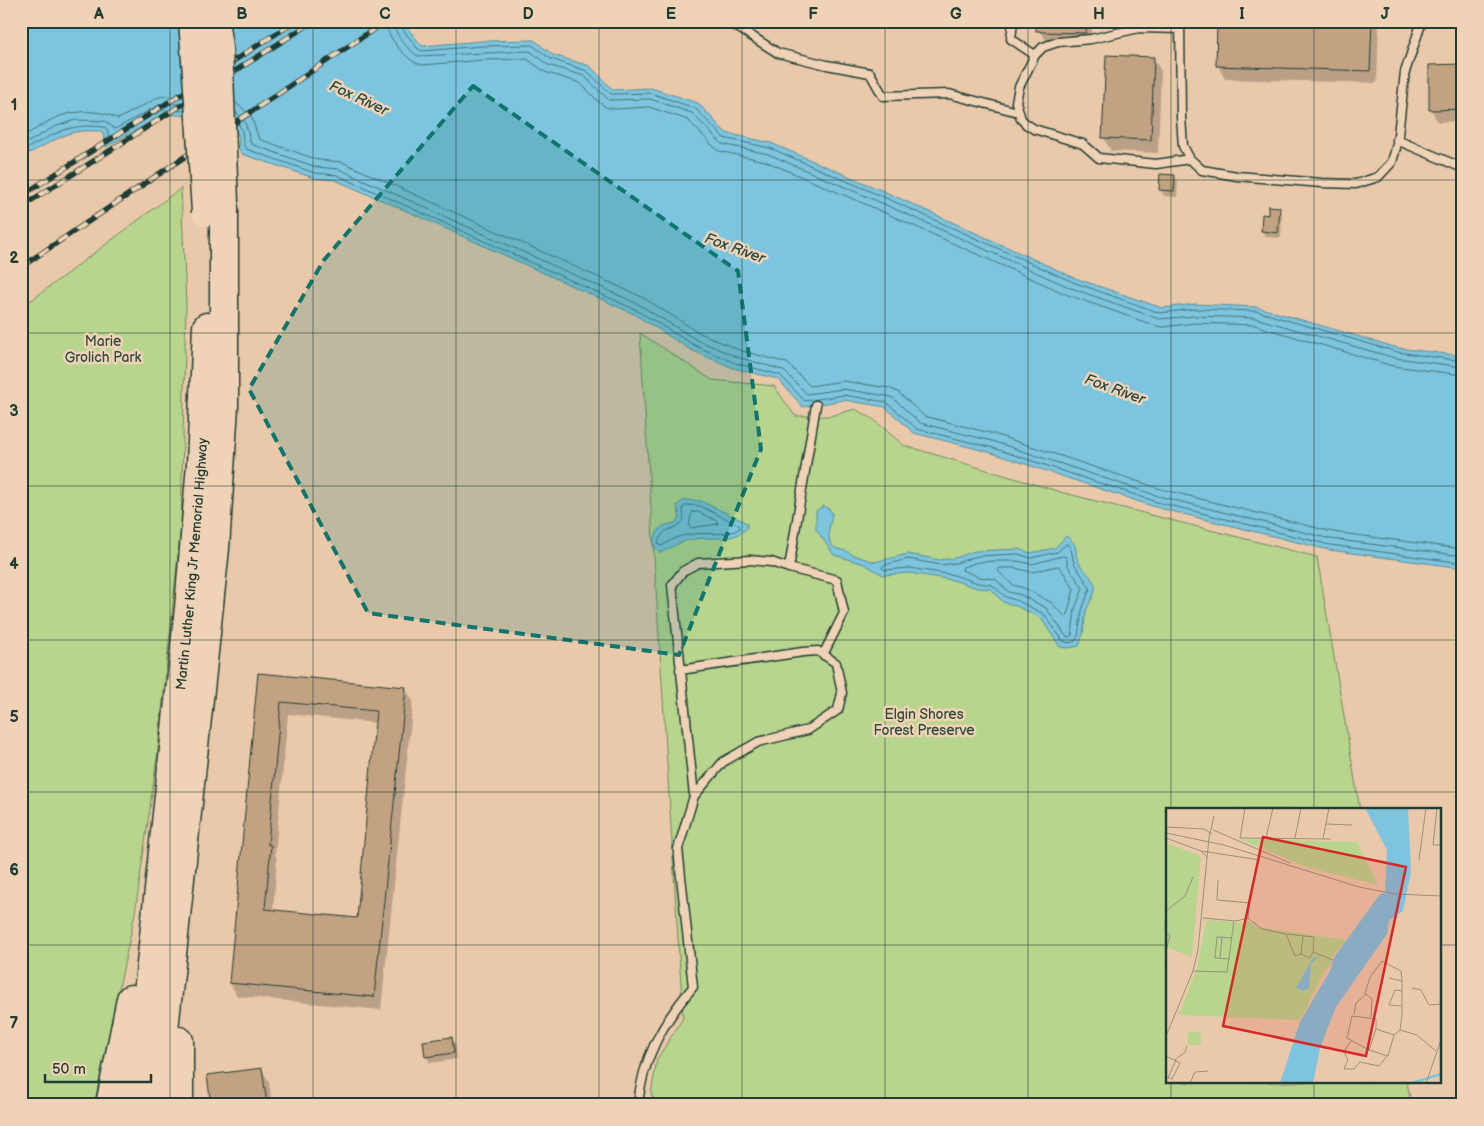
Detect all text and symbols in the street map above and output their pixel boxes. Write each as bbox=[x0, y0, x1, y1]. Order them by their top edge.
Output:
text: A bbox=[93, 5, 104, 24]
text: B bbox=[236, 5, 248, 24]
text: C bbox=[379, 5, 391, 24]
text: D bbox=[522, 5, 534, 24]
text: E bbox=[666, 5, 676, 24]
text: F bbox=[808, 5, 818, 24]
text: G bbox=[950, 5, 962, 24]
text: H bbox=[1093, 5, 1105, 24]
text: I bbox=[1239, 5, 1245, 24]
text: J bbox=[1381, 5, 1390, 24]
water label: Fox River bbox=[326, 77, 393, 121]
text: 1 bbox=[11, 96, 17, 115]
water label: Fox River bbox=[702, 229, 769, 269]
text: 2 bbox=[9, 249, 19, 268]
park label: Marie Grolich Park bbox=[65, 333, 141, 366]
water label: Fox River bbox=[1082, 370, 1149, 410]
text: 3 bbox=[9, 402, 19, 421]
street label: Martin Luther King Jr Memorial Highway bbox=[172, 437, 211, 691]
text: 4 bbox=[9, 555, 19, 574]
park label: Elgin Shores Forest Preserve bbox=[874, 706, 975, 739]
text: 5 bbox=[9, 708, 19, 727]
inset map bbox=[1166, 808, 1442, 1084]
text: 6 bbox=[9, 861, 19, 880]
text: 7 bbox=[10, 1014, 19, 1033]
scale bar bbox=[45, 1051, 151, 1083]
text: 50 m bbox=[52, 1060, 86, 1079]

